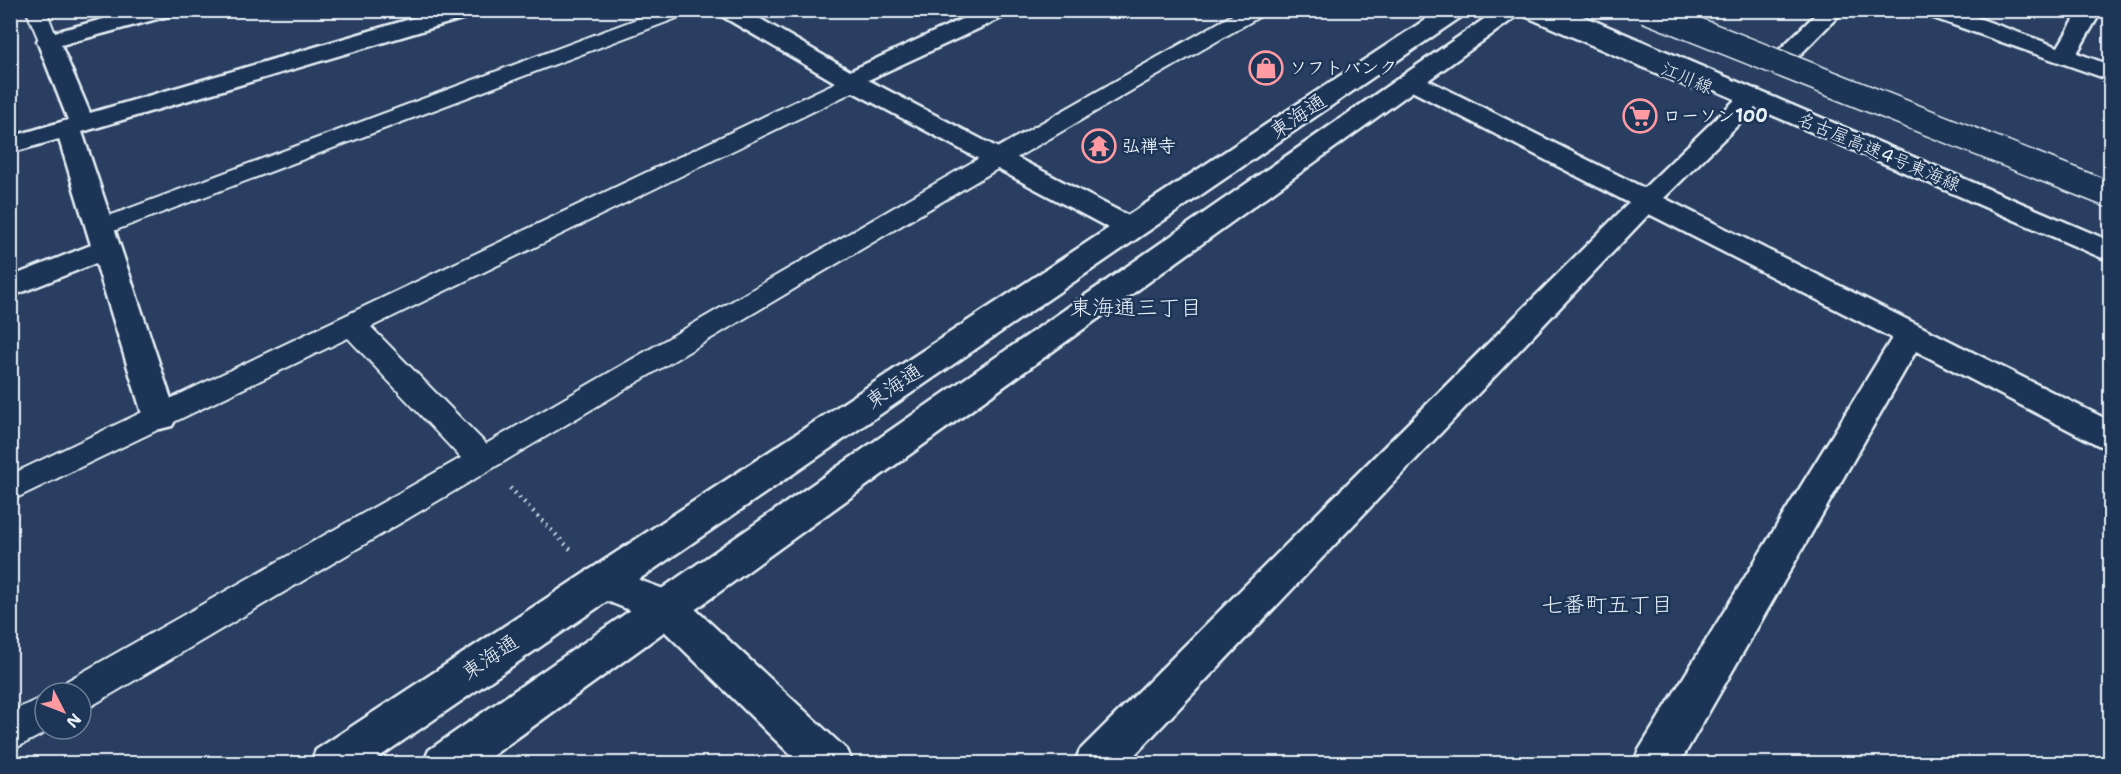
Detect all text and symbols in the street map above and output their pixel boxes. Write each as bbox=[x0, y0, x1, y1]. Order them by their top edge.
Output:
shop icon: ソフトバンク bbox=[1248, 50, 1284, 86]
place label: ソフトバンク bbox=[1289, 56, 1397, 80]
street label: 江川線 bbox=[1657, 56, 1717, 100]
street label: 東海通 bbox=[1264, 87, 1332, 145]
supermarket icon: ローソン100 bbox=[1622, 98, 1658, 134]
place label: ローソン100 bbox=[1663, 104, 1768, 128]
street label: 名古屋高速4号東海線 bbox=[1794, 107, 1964, 197]
temple icon: 弘禅寺 bbox=[1081, 128, 1117, 164]
place label: 弘禅寺 bbox=[1122, 134, 1176, 158]
district label: 東海通三丁目 bbox=[1070, 293, 1202, 322]
street label: 東海通 bbox=[860, 357, 928, 415]
district label: 七番町五丁目 bbox=[1541, 590, 1673, 619]
street label: 東海通 bbox=[456, 628, 524, 686]
north arrow bbox=[33, 681, 93, 741]
text: N bbox=[62, 709, 86, 732]

